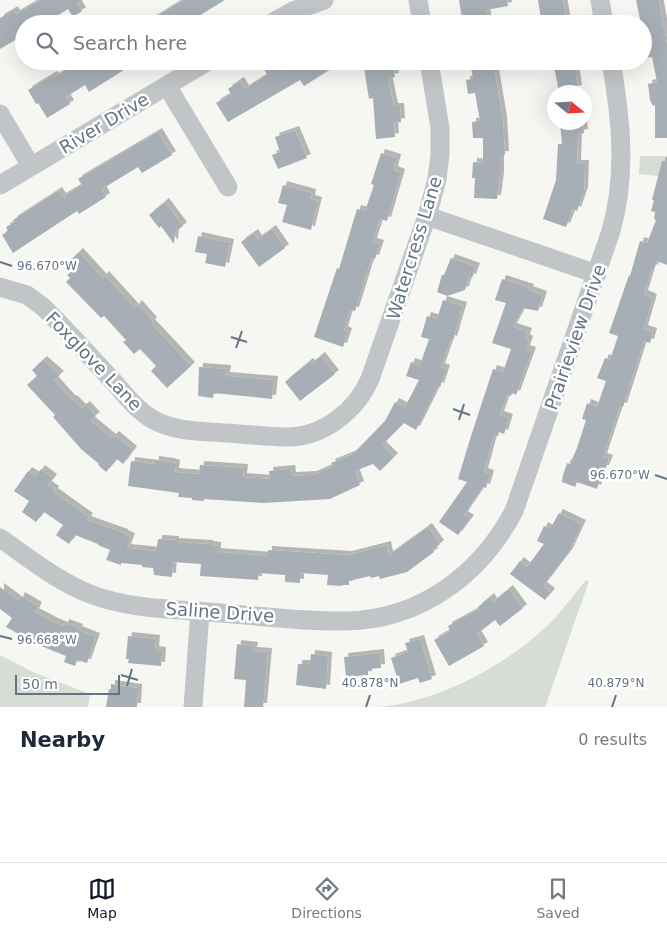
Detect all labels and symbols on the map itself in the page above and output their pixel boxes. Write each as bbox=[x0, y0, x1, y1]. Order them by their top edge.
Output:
north arrow bbox=[547, 85, 592, 130]
street label: River Drive bbox=[56, 88, 152, 158]
street label: Watercress Lane bbox=[382, 174, 446, 322]
text: 96.670°W bbox=[17, 259, 77, 273]
street label: Prairieview Drive bbox=[540, 261, 610, 413]
street label: Foxglove Lane bbox=[42, 307, 146, 415]
text: 96.670°W bbox=[590, 468, 650, 482]
street label: Saline Drive bbox=[165, 598, 275, 626]
text: 96.668°W bbox=[17, 633, 77, 647]
scale bar bbox=[15, 672, 120, 695]
text: 40.878°N bbox=[342, 676, 398, 690]
text: 40.879°N bbox=[588, 676, 644, 690]

